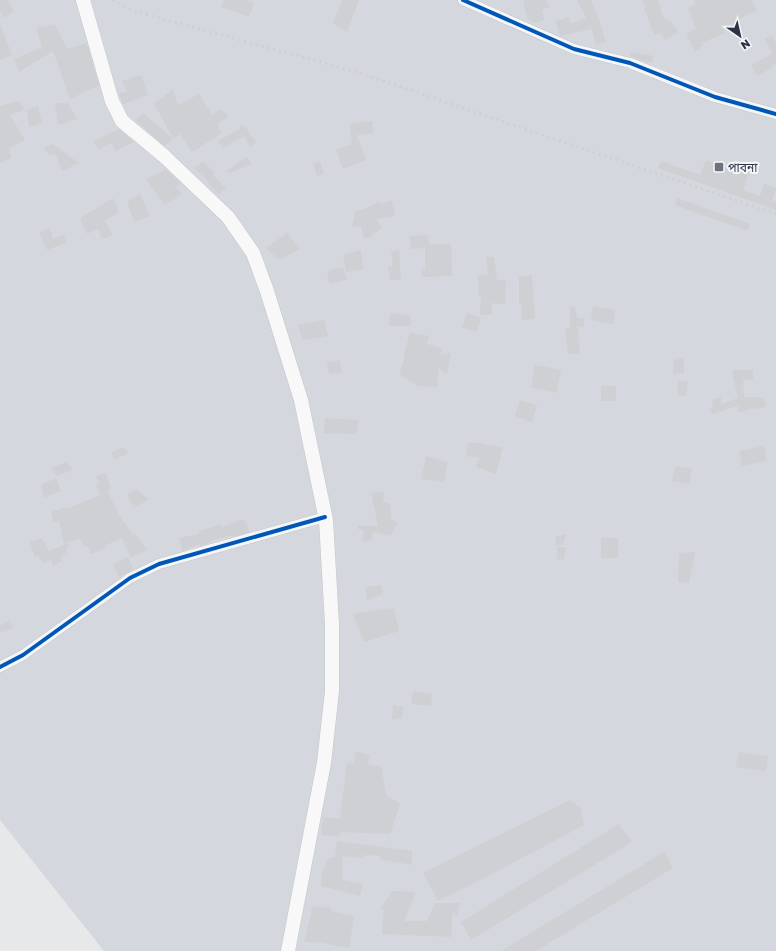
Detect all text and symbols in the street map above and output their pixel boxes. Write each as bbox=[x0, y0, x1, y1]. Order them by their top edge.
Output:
north arrow bbox=[720, 16, 760, 56]
text: N bbox=[739, 37, 753, 52]
place label: পাবনা bbox=[728, 160, 758, 175]
marker: পাবনা bbox=[713, 161, 725, 173]

